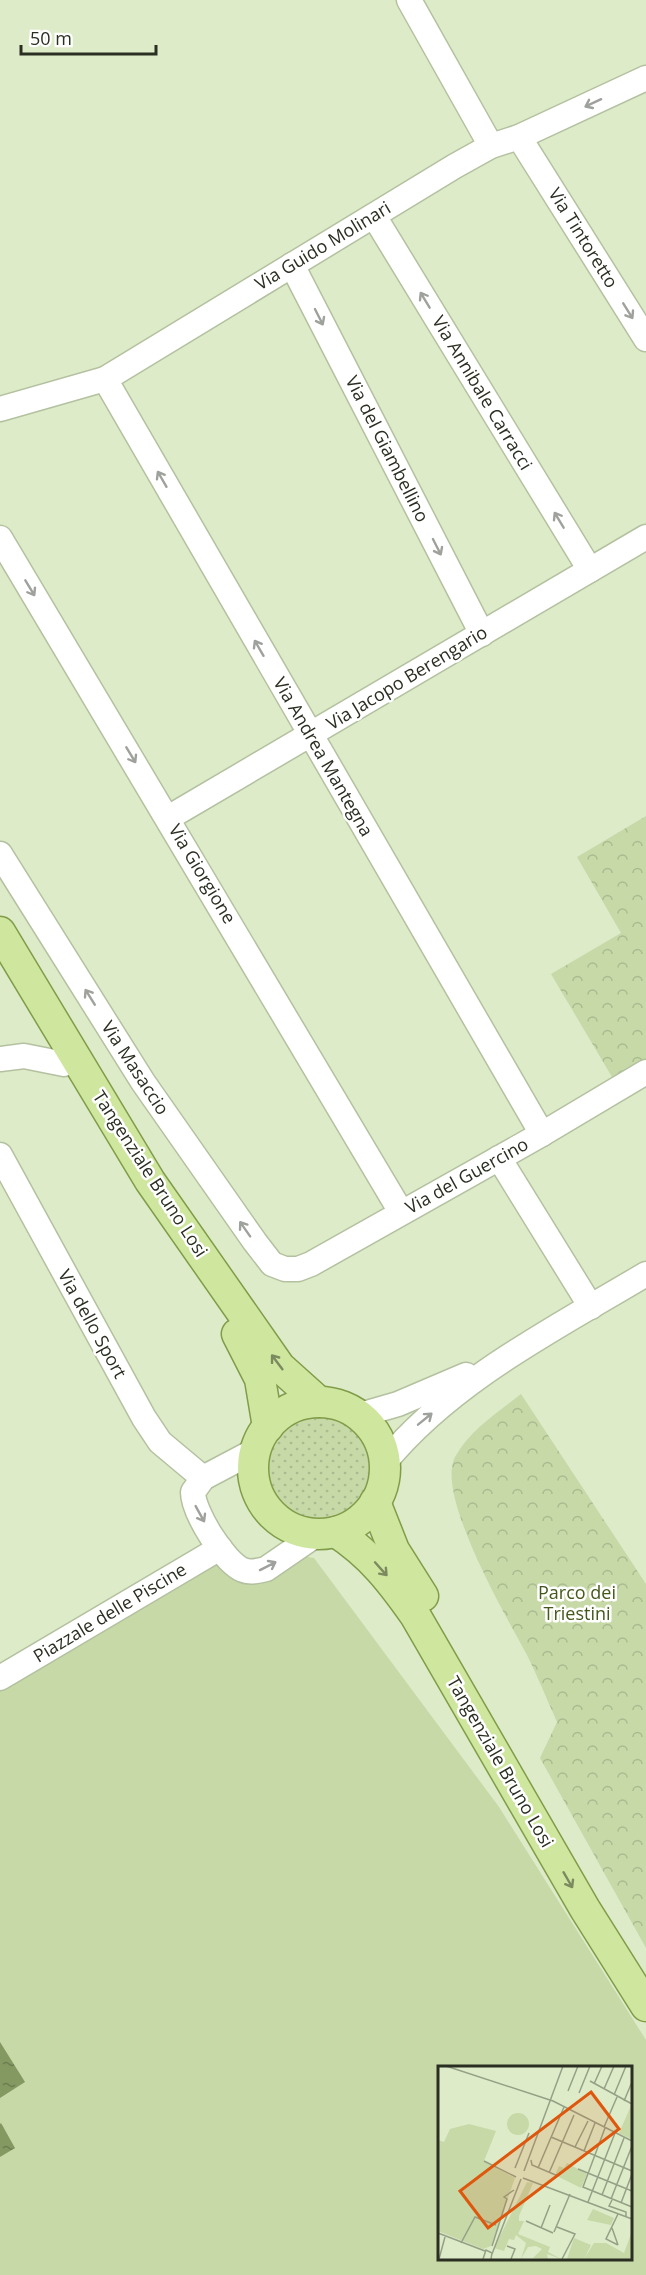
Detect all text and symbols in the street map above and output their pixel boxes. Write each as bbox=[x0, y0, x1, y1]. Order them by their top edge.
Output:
scale bar bbox=[21, 18, 156, 56]
text: 50 m bbox=[30, 26, 72, 50]
one-way arrow bbox=[584, 98, 602, 109]
street label: Via Tintoretto bbox=[544, 183, 624, 292]
street label: Via Guido Molinari bbox=[250, 195, 395, 295]
one-way arrow bbox=[418, 292, 430, 309]
one-way arrow bbox=[623, 302, 635, 319]
one-way arrow bbox=[314, 308, 325, 326]
street label: Via Annibale Carracci bbox=[427, 311, 539, 474]
street label: Via del Giambellino bbox=[341, 371, 435, 526]
one-way arrow bbox=[156, 471, 168, 488]
one-way arrow bbox=[553, 512, 565, 529]
one-way arrow bbox=[432, 537, 443, 555]
one-way arrow bbox=[25, 579, 37, 596]
street label: Via Jacopo Berengario bbox=[322, 620, 491, 735]
one-way arrow bbox=[253, 640, 265, 657]
street label: Via Andrea Mantegna bbox=[268, 673, 379, 840]
one-way arrow bbox=[125, 746, 137, 763]
street label: Via Giorgione bbox=[164, 819, 242, 928]
one-way arrow bbox=[83, 989, 95, 1006]
street label: Via Masaccio bbox=[97, 1016, 175, 1119]
street label: Tangenziale Bruno Losi bbox=[88, 1086, 214, 1261]
street label: Via del Guercino bbox=[401, 1131, 532, 1219]
one-way arrow bbox=[239, 1221, 251, 1237]
street label: Via dello Sport bbox=[53, 1265, 133, 1382]
one-way arrow bbox=[270, 1354, 283, 1370]
one-way arrow bbox=[416, 1413, 432, 1426]
one-way arrow bbox=[194, 1505, 206, 1522]
street label: Piazzale delle Piscine bbox=[28, 1557, 191, 1667]
one-way arrow bbox=[258, 1560, 276, 1572]
one-way arrow bbox=[374, 1561, 388, 1576]
park label: Parco dei Triestini bbox=[538, 1580, 616, 1625]
street label: Tangenziale Bruno Losi bbox=[442, 1671, 560, 1852]
one-way arrow bbox=[562, 1871, 574, 1888]
inset map bbox=[438, 2066, 631, 2260]

